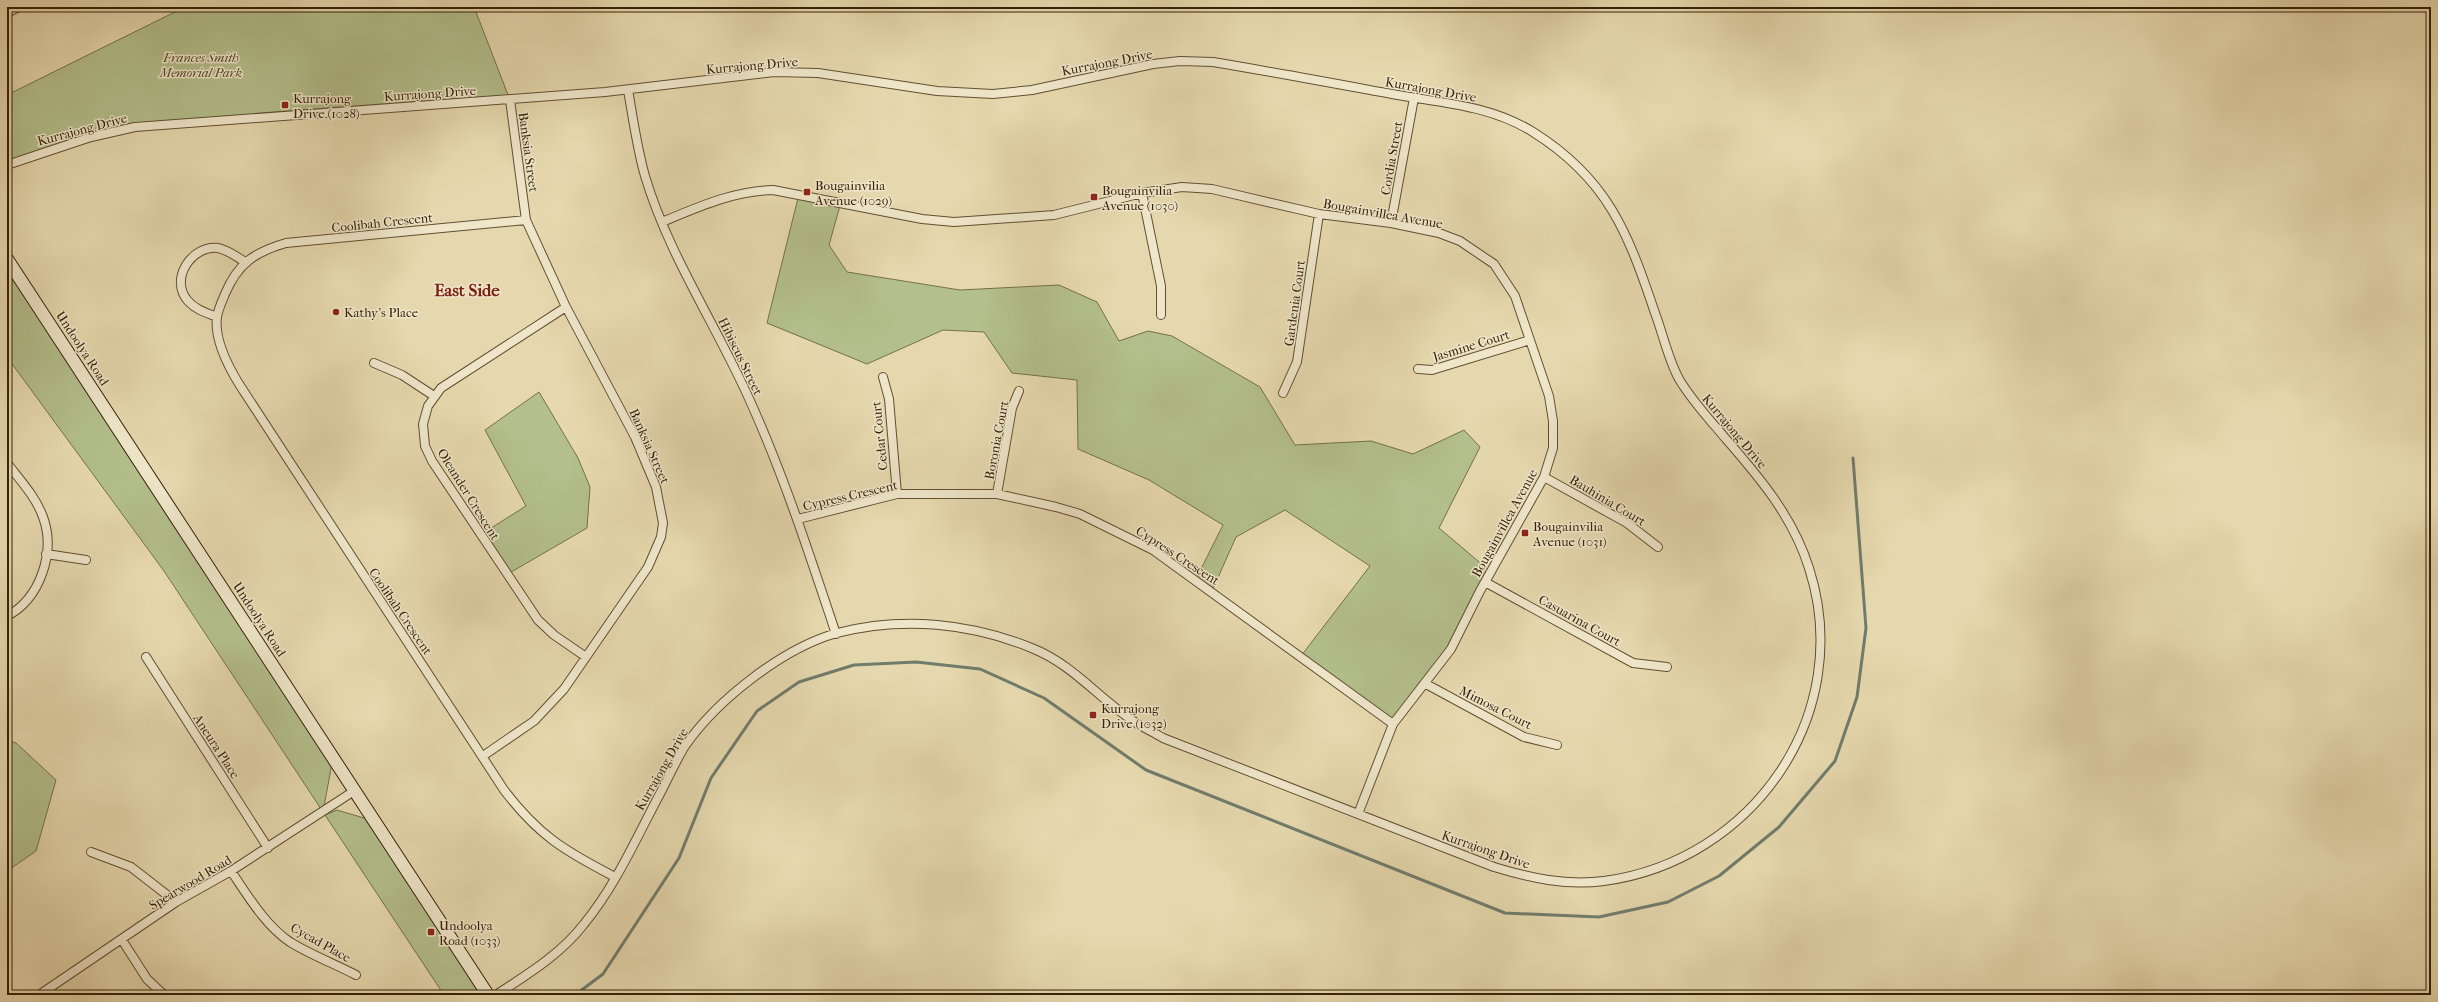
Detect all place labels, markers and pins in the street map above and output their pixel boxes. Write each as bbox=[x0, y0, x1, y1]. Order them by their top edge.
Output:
place label: Kurrajong Drive (1028) bbox=[293, 91, 360, 121]
marker: Kurrajong Drive (1028) bbox=[280, 100, 290, 110]
place label: Bougainvilia Avenue (1029) bbox=[814, 178, 892, 208]
place label: Bougainvilia Avenue (1030) bbox=[1101, 183, 1178, 213]
marker: Bougainvilia Avenue (1029) bbox=[802, 187, 812, 197]
marker: Bougainvilia Avenue (1030) bbox=[1089, 192, 1099, 202]
place label: Kathy's Place bbox=[344, 305, 419, 320]
marker: Kathy's Place bbox=[331, 307, 341, 317]
place label: Bougainvilia Avenue (1031) bbox=[1532, 519, 1607, 549]
marker: Bougainvilia Avenue (1031) bbox=[1520, 528, 1530, 538]
place label: Kurrajong Drive (1032) bbox=[1101, 701, 1167, 731]
marker: Kurrajong Drive (1032) bbox=[1088, 710, 1098, 720]
place label: Undoolya Road (1033) bbox=[439, 918, 500, 948]
marker: Undoolya Road (1033) bbox=[426, 927, 436, 937]

